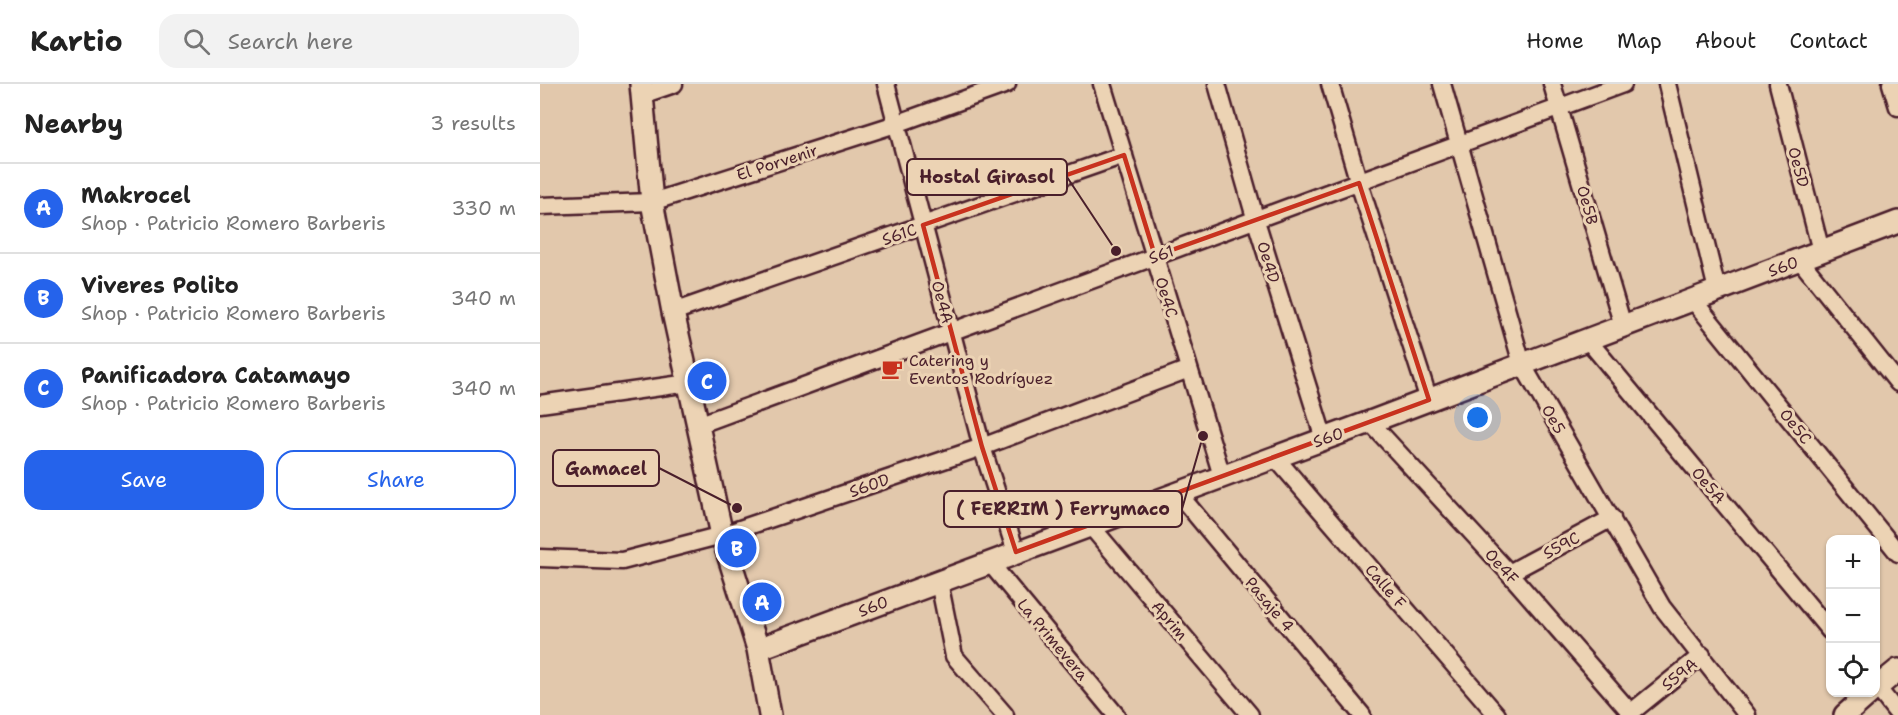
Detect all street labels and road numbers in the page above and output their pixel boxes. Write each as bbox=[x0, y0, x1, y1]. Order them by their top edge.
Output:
street label: El Porvenir bbox=[734, 139, 821, 186]
street label: Oe5D bbox=[1783, 145, 1814, 190]
street label: Oe5B bbox=[1572, 183, 1603, 227]
street label: S61C bbox=[879, 219, 919, 250]
street label: Oe4D bbox=[1252, 239, 1285, 285]
street label: S61 bbox=[1146, 240, 1177, 269]
street label: S60 bbox=[1765, 251, 1801, 282]
street label: Oe4C bbox=[1150, 274, 1183, 320]
street label: Oe4A bbox=[927, 278, 958, 326]
street label: Oe5 bbox=[1537, 401, 1570, 438]
street label: Oe5C bbox=[1775, 404, 1817, 449]
street label: S60 bbox=[1310, 423, 1346, 452]
street label: Oe5A bbox=[1687, 463, 1730, 508]
street label: S60D bbox=[846, 469, 892, 502]
street label: S59C bbox=[1539, 527, 1583, 564]
street label: Oe4F bbox=[1480, 544, 1523, 589]
street label: Calle F bbox=[1360, 560, 1411, 613]
street label: Pasaje 4 bbox=[1240, 572, 1299, 636]
street label: S60 bbox=[855, 591, 891, 622]
street label: La Primevera bbox=[1012, 594, 1093, 685]
street label: Aprim bbox=[1147, 596, 1192, 645]
street label: S59A bbox=[1657, 653, 1702, 695]

